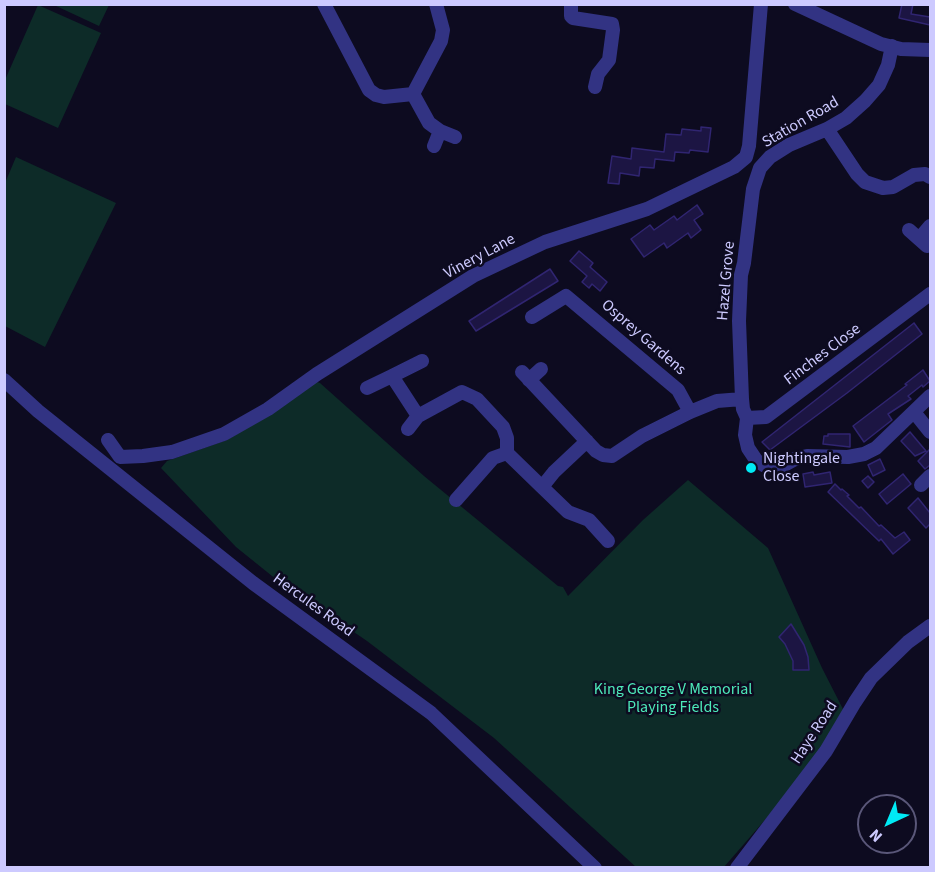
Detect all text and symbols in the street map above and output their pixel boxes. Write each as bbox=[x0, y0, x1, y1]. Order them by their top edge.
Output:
street label: Station Road bbox=[759, 93, 843, 153]
street label: Vinery Lane bbox=[441, 230, 519, 284]
street label: Hazel Grove bbox=[714, 241, 740, 321]
street label: Osprey Gardens bbox=[597, 296, 689, 380]
street label: Finches Close bbox=[781, 320, 865, 390]
place label: Nightingale Close bbox=[763, 449, 840, 487]
marker: Nightingale Close bbox=[744, 461, 758, 475]
street label: Hercules Road bbox=[269, 570, 357, 642]
park label: King George V Memorial Playing Fields bbox=[594, 680, 752, 718]
street label: Haye Road bbox=[788, 698, 842, 768]
north arrow bbox=[857, 794, 917, 854]
text: N bbox=[864, 824, 887, 847]

